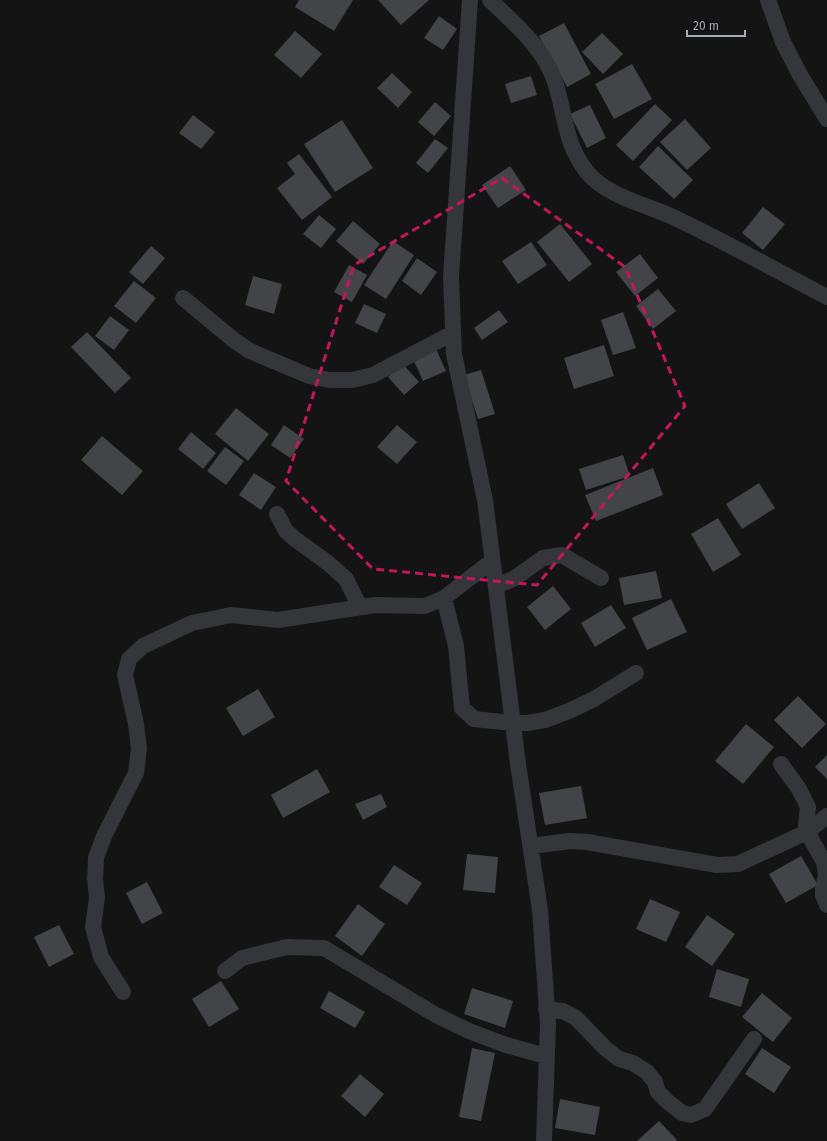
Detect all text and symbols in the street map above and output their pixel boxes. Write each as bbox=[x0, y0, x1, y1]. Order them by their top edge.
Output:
scale bar bbox=[687, 12, 745, 38]
text: 20 m bbox=[693, 19, 719, 33]

